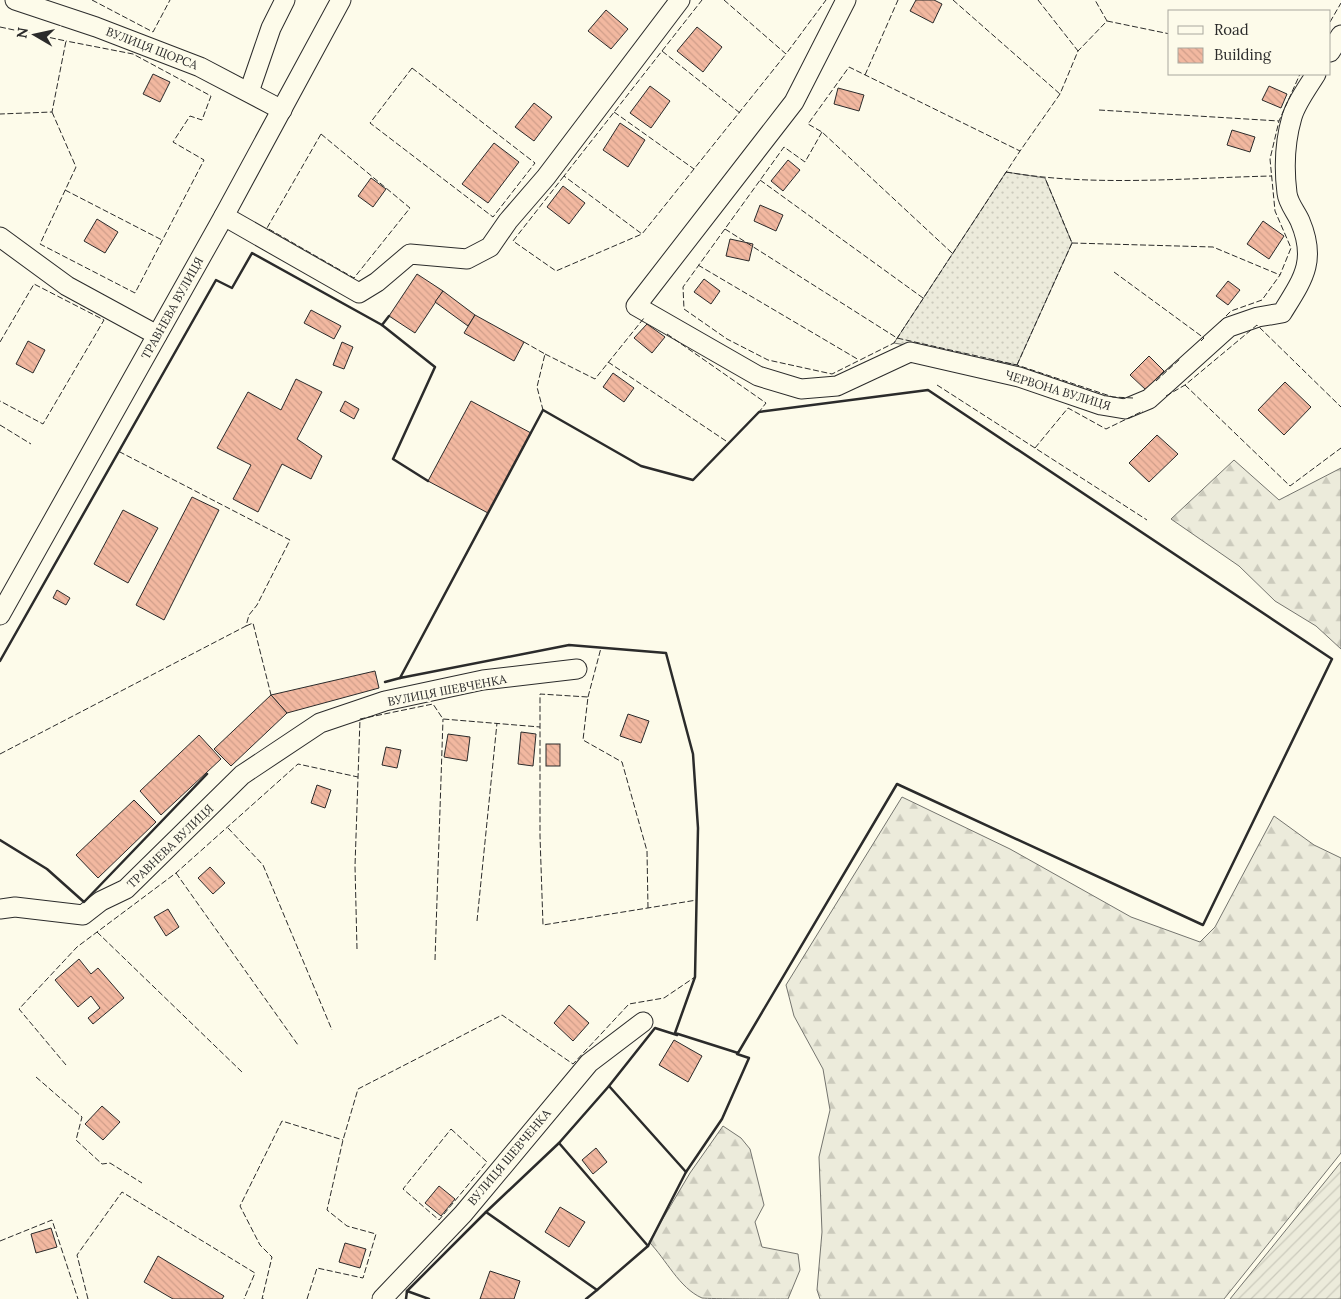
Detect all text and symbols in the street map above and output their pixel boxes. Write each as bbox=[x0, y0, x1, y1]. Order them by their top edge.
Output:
north arrow bbox=[10, 10, 60, 60]
legend bbox=[1168, 10, 1331, 75]
text: Road bbox=[1214, 20, 1249, 39]
street label: ВУЛИЦЯ ЩОРСА bbox=[104, 24, 201, 73]
text: N bbox=[12, 26, 32, 40]
text: Building bbox=[1214, 45, 1272, 64]
street label: ТРАВНЕВА ВУЛИЦЯ bbox=[138, 254, 206, 362]
street label: ЧЕРВОНА ВУЛИЦЯ bbox=[1003, 367, 1113, 413]
street label: ВУЛИЦЯ ШЕВЧЕНКА bbox=[386, 671, 508, 709]
street label: ТРАВНЕВА ВУЛИЦЯ bbox=[124, 801, 216, 891]
street label: ВУЛИЦЯ ШЕВЧЕНКА bbox=[464, 1106, 554, 1208]

